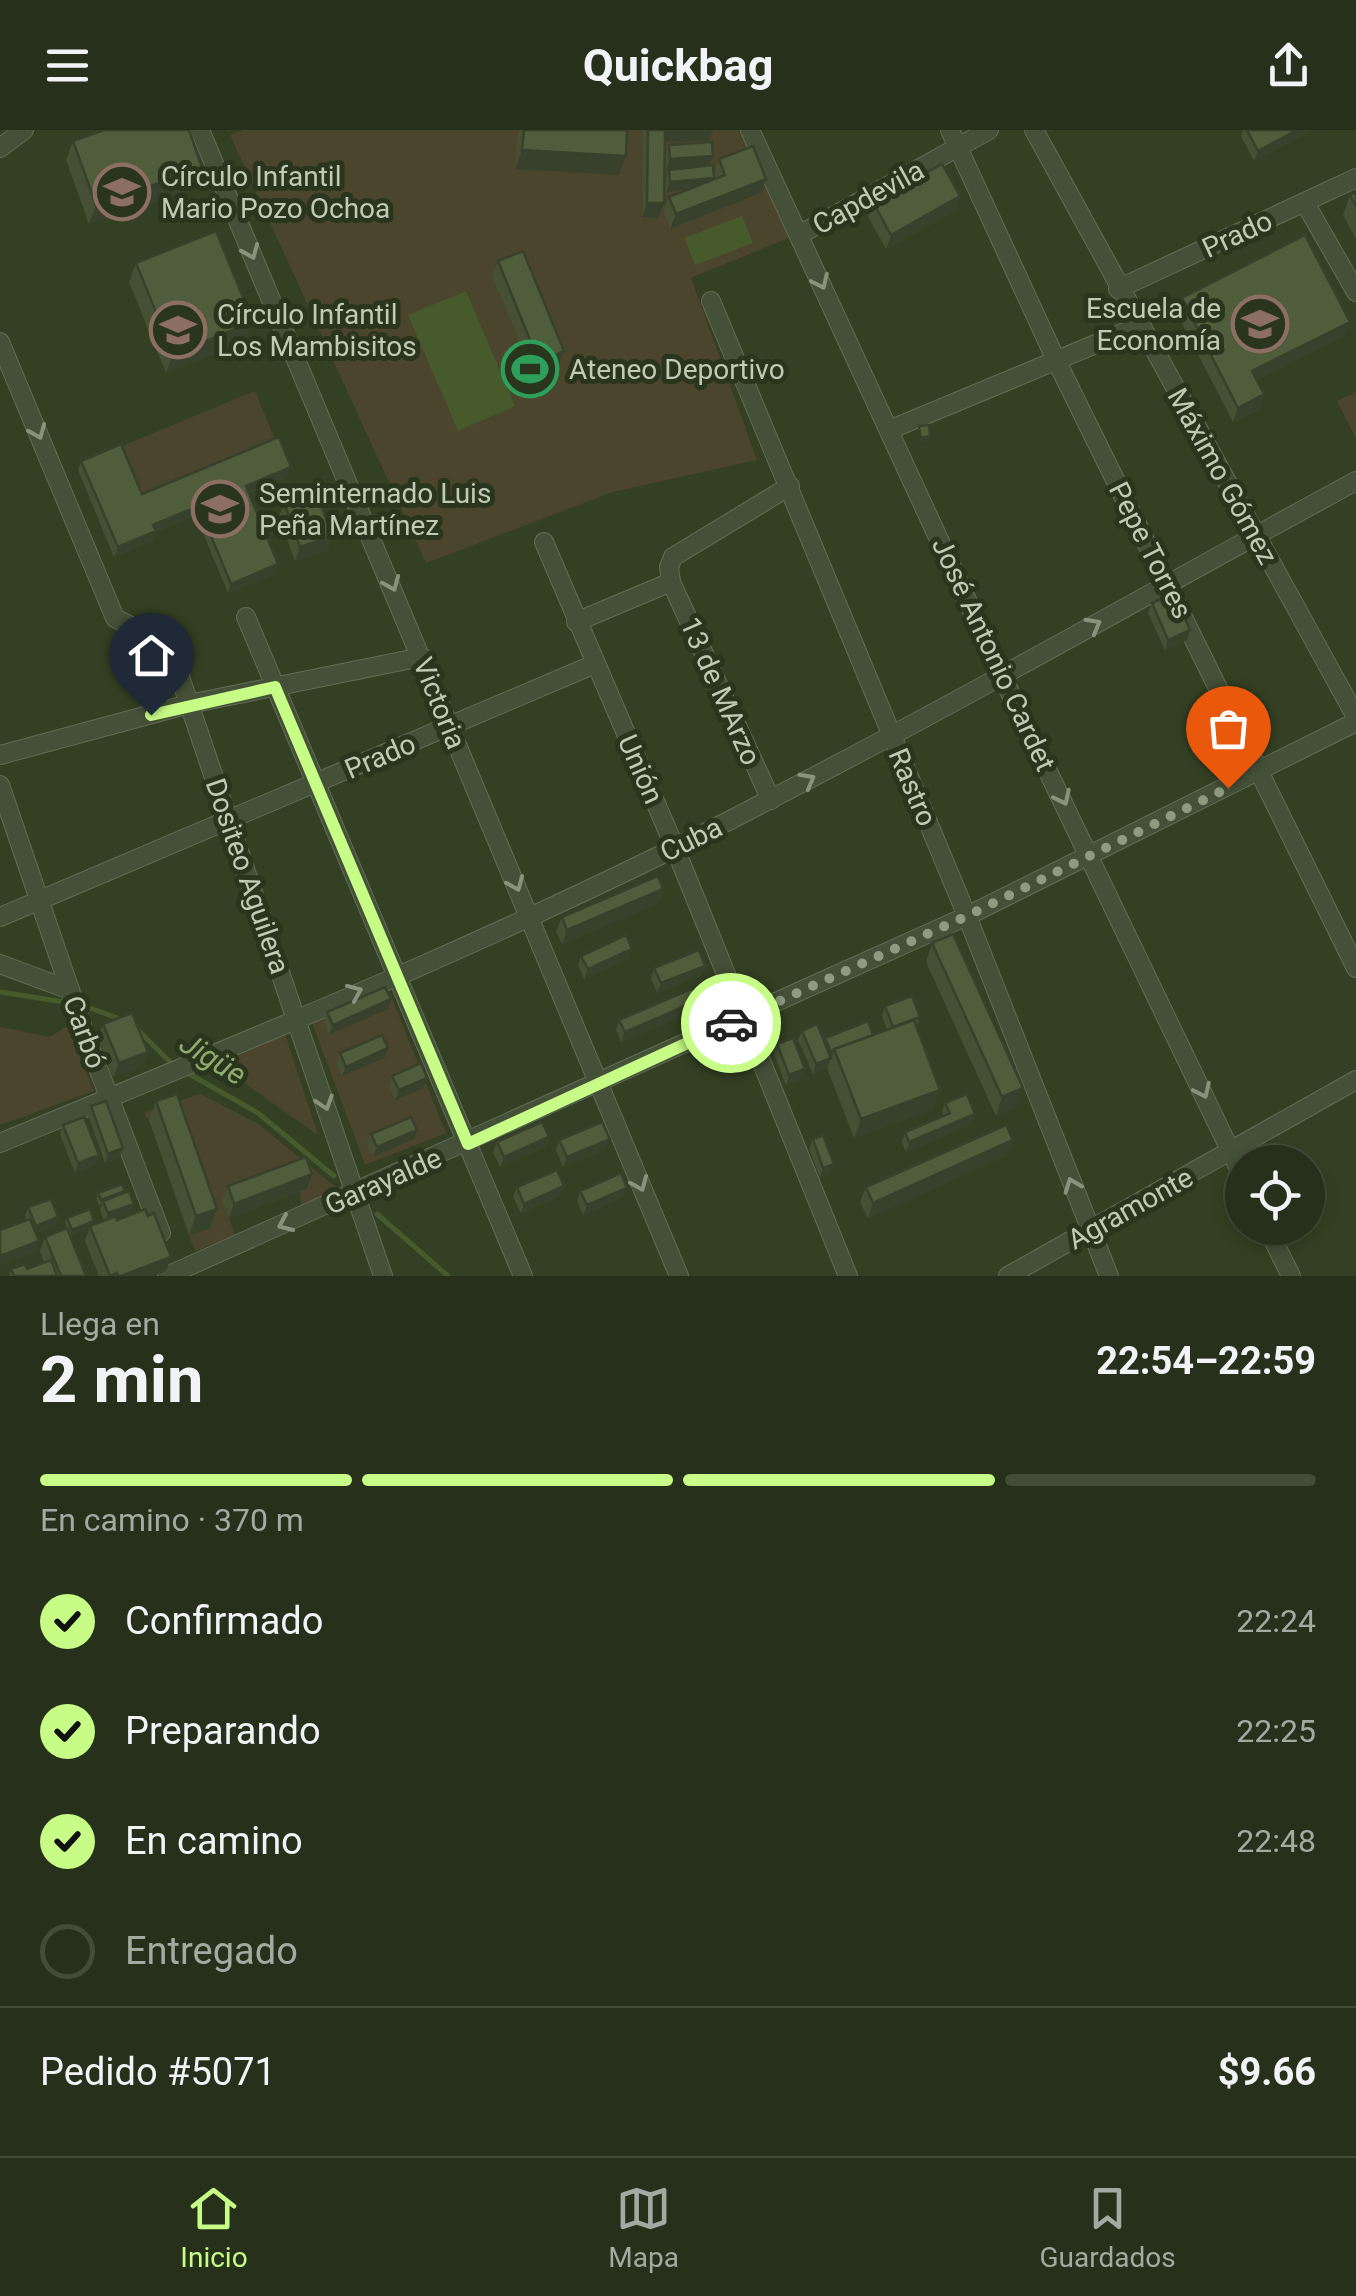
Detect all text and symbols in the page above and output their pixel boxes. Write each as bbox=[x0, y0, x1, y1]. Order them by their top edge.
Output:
icon: menu bbox=[40, 38, 95, 93]
icon: share bbox=[1261, 38, 1316, 93]
text: Quickbag bbox=[583, 39, 773, 92]
street label: Capdevila bbox=[807, 153, 930, 241]
place label: Círculo Infantil Mario Pozo Ochoa bbox=[161, 160, 390, 225]
school or university icon: Círculo Infantil Mario Pozo Ochoa bbox=[92, 162, 152, 222]
street label: Prado bbox=[1197, 204, 1278, 265]
one-way arrow bbox=[240, 242, 260, 260]
one-way arrow bbox=[809, 272, 829, 290]
place label: Escuela de Economía bbox=[1086, 292, 1221, 357]
school or university icon: Escuela de Economía bbox=[1230, 294, 1290, 354]
place label: Círculo Infantil Los Mambisitos bbox=[217, 298, 417, 363]
school or university icon: Círculo Infantil Los Mambisitos bbox=[148, 300, 208, 360]
sports icon: Ateneo Deportivo bbox=[500, 339, 560, 399]
place label: Ateneo Deportivo bbox=[569, 353, 785, 386]
street label: Máximo Gómez bbox=[1161, 382, 1285, 570]
one-way arrow bbox=[26, 422, 46, 440]
place label: Seminternado Luis Peña Martínez bbox=[259, 477, 491, 542]
street label: Pepe Torres bbox=[1102, 477, 1199, 624]
school or university icon: Seminternado Luis Peña Martínez bbox=[190, 479, 250, 539]
street label: José Antonio Cardet bbox=[925, 532, 1062, 776]
one-way arrow bbox=[380, 574, 400, 592]
street label: 13 de MArzo bbox=[673, 612, 768, 770]
pin bbox=[109, 613, 194, 716]
one-way arrow bbox=[1083, 618, 1101, 638]
icon: home bbox=[124, 628, 179, 683]
street label: Victoria bbox=[406, 653, 473, 754]
pin bbox=[1186, 686, 1271, 789]
icon: bag bbox=[1201, 701, 1256, 756]
street label: Prado bbox=[340, 727, 421, 786]
street label: Unión bbox=[611, 730, 670, 809]
street label: Rastro bbox=[881, 743, 944, 831]
one-way arrow bbox=[797, 772, 815, 792]
street label: Dositeo Aguilera bbox=[199, 774, 296, 978]
one-way arrow bbox=[1050, 788, 1070, 806]
street label: Cuba bbox=[655, 810, 727, 868]
one-way arrow bbox=[504, 874, 524, 892]
courier bbox=[681, 973, 781, 1073]
one-way arrow bbox=[345, 984, 363, 1004]
street label: Carbó bbox=[56, 991, 113, 1073]
icon: car bbox=[704, 996, 759, 1051]
water label: Jigüe bbox=[174, 1025, 253, 1092]
one-way arrow bbox=[1190, 1081, 1210, 1099]
one-way arrow bbox=[313, 1094, 333, 1111]
street label: Garayalde bbox=[320, 1141, 447, 1222]
map controls bbox=[1225, 1145, 1325, 1245]
button: locate bbox=[1225, 1145, 1325, 1245]
street label: Agramonte bbox=[1062, 1161, 1199, 1256]
one-way arrow bbox=[628, 1174, 648, 1192]
one-way arrow bbox=[1064, 1178, 1084, 1195]
one-way arrow bbox=[277, 1211, 295, 1231]
text: Llega en bbox=[40, 1305, 160, 1343]
text: 22:54–22:59 bbox=[1096, 1339, 1316, 1383]
text: 2 min bbox=[40, 1342, 203, 1418]
text: En camino · 370 m bbox=[40, 1501, 304, 1539]
icon: check bbox=[40, 1594, 95, 1649]
text: Confirmado bbox=[125, 1599, 323, 1643]
text: 22:24 bbox=[1236, 1602, 1316, 1640]
icon: check bbox=[40, 1704, 95, 1759]
text: Preparando bbox=[125, 1709, 321, 1753]
text: 22:25 bbox=[1236, 1712, 1316, 1750]
icon: check bbox=[40, 1814, 95, 1869]
text: En camino bbox=[125, 1819, 303, 1863]
text: 22:48 bbox=[1236, 1822, 1316, 1860]
text: Entregado bbox=[125, 1929, 298, 1973]
text: Pedido #5071 bbox=[40, 2050, 276, 2094]
text: $9.66 bbox=[1218, 2050, 1316, 2094]
tab: Inicio bbox=[180, 2181, 248, 2274]
tab: Mapa bbox=[608, 2181, 679, 2274]
tab: Guardados bbox=[1039, 2181, 1176, 2274]

